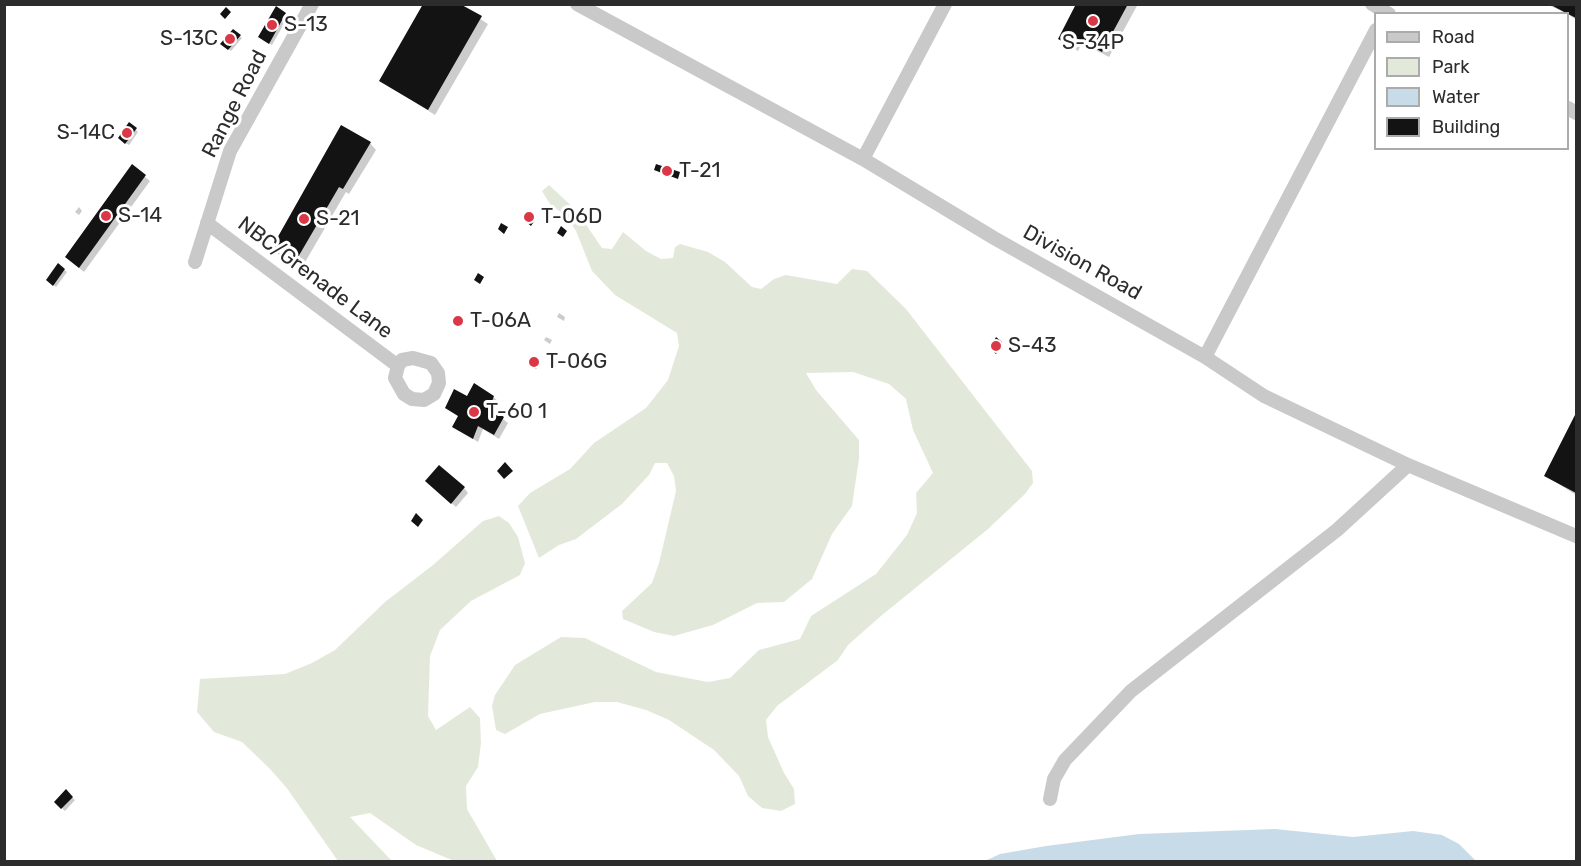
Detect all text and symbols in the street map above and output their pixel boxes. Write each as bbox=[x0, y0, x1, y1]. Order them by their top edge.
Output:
place label: S-13 bbox=[284, 12, 328, 38]
legend bbox=[1374, 12, 1569, 150]
marker: S-34P bbox=[1086, 14, 1100, 28]
marker: S-13 bbox=[265, 18, 279, 32]
place label: S-13C bbox=[160, 26, 218, 52]
text: Road bbox=[1432, 26, 1475, 48]
place label: S-34P bbox=[1062, 30, 1124, 56]
marker: S-13C bbox=[223, 32, 237, 46]
street label: Range Road bbox=[197, 46, 273, 162]
text: Park bbox=[1432, 56, 1469, 78]
text: Water bbox=[1432, 86, 1480, 108]
text: Building bbox=[1432, 116, 1500, 138]
place label: S-14C bbox=[57, 120, 115, 146]
marker: S-14C bbox=[120, 126, 134, 140]
place label: T-21 bbox=[679, 158, 720, 184]
marker: T-21 bbox=[660, 164, 674, 178]
place label: S-14 bbox=[118, 203, 162, 229]
place label: T-06D bbox=[541, 204, 602, 230]
place label: S-21 bbox=[316, 206, 360, 232]
marker: S-14 bbox=[99, 209, 113, 223]
marker: T-06D bbox=[522, 210, 536, 224]
street label: NBC/Grenade Lane bbox=[233, 212, 397, 344]
marker: S-21 bbox=[297, 212, 311, 226]
street label: Division Road bbox=[1018, 220, 1146, 306]
place label: T-06A bbox=[470, 308, 531, 334]
marker: T-06A bbox=[451, 314, 465, 328]
place label: S-43 bbox=[1008, 333, 1057, 359]
marker: S-43 bbox=[989, 339, 1003, 353]
place label: T-06G bbox=[546, 349, 607, 375]
marker: T-06G bbox=[527, 355, 541, 369]
place label: T-60 1 bbox=[486, 399, 547, 425]
marker: T-60 1 bbox=[467, 405, 481, 419]

